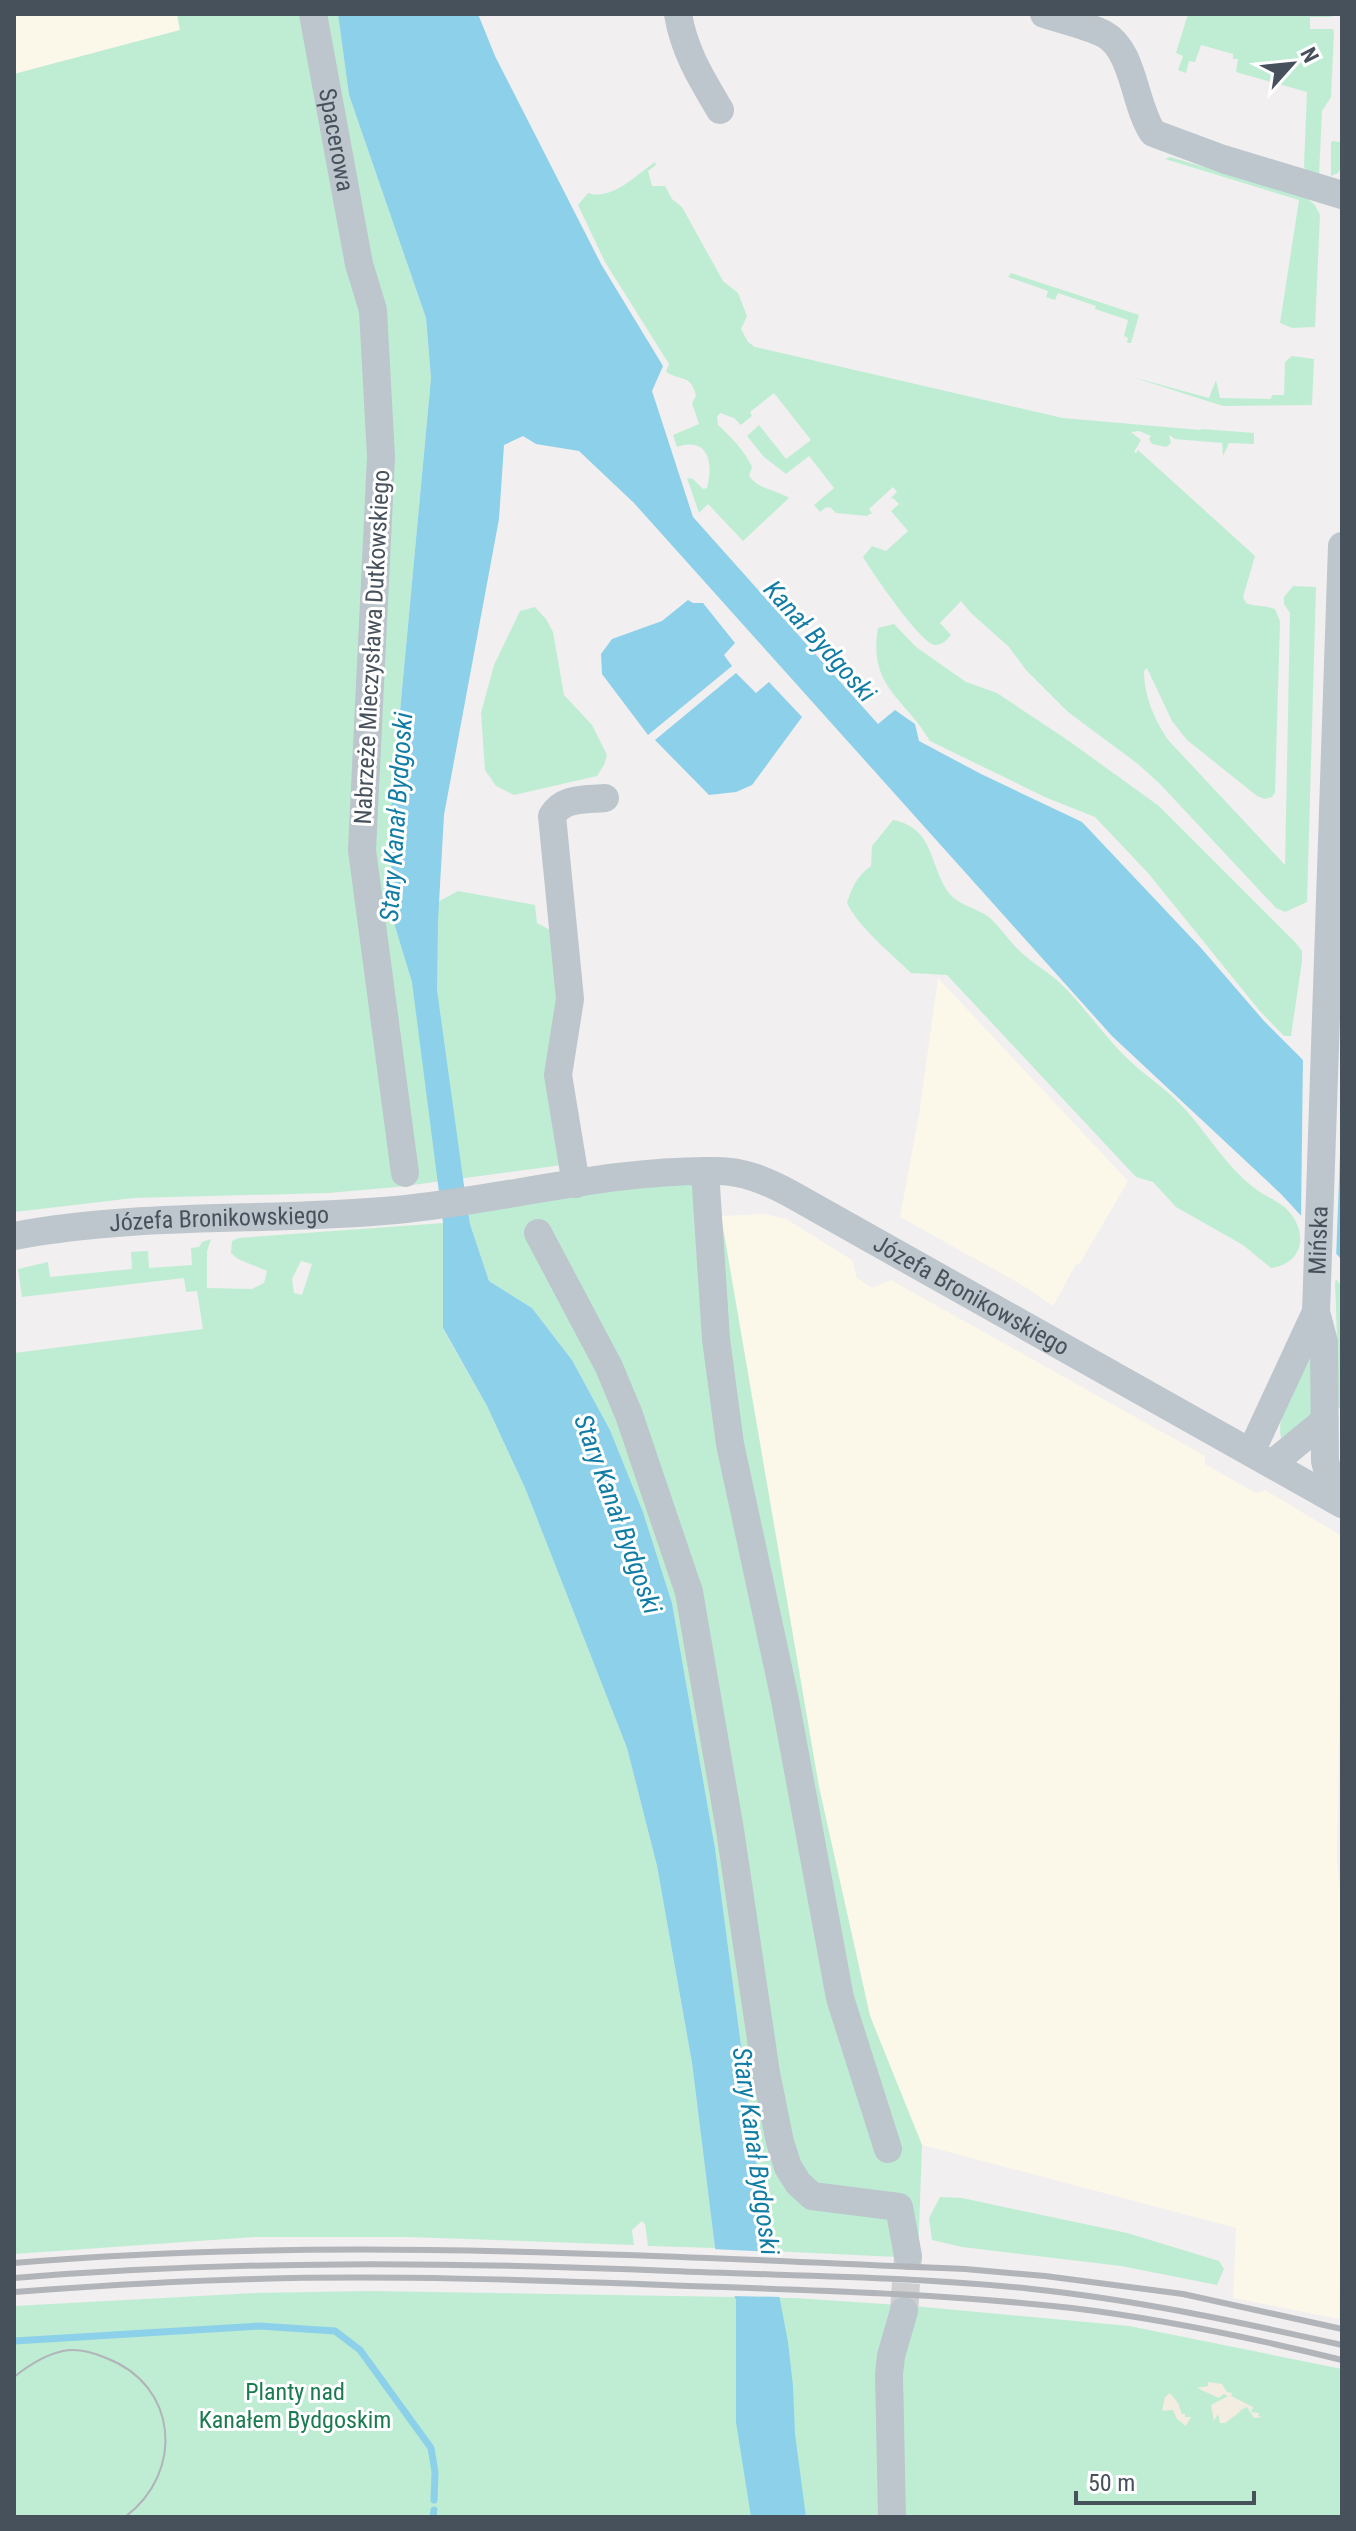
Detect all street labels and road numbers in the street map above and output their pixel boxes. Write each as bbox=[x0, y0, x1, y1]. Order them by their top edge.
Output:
street label: Spacerowa bbox=[313, 86, 359, 194]
street label: Nabrzeże Mieczysława Dutkowskiego bbox=[349, 469, 395, 825]
street label: Józefa Bronikowskiego bbox=[108, 1201, 330, 1237]
street label: Mińska bbox=[1303, 1206, 1334, 1275]
street label: Józefa Bronikowskiego bbox=[868, 1229, 1074, 1362]

